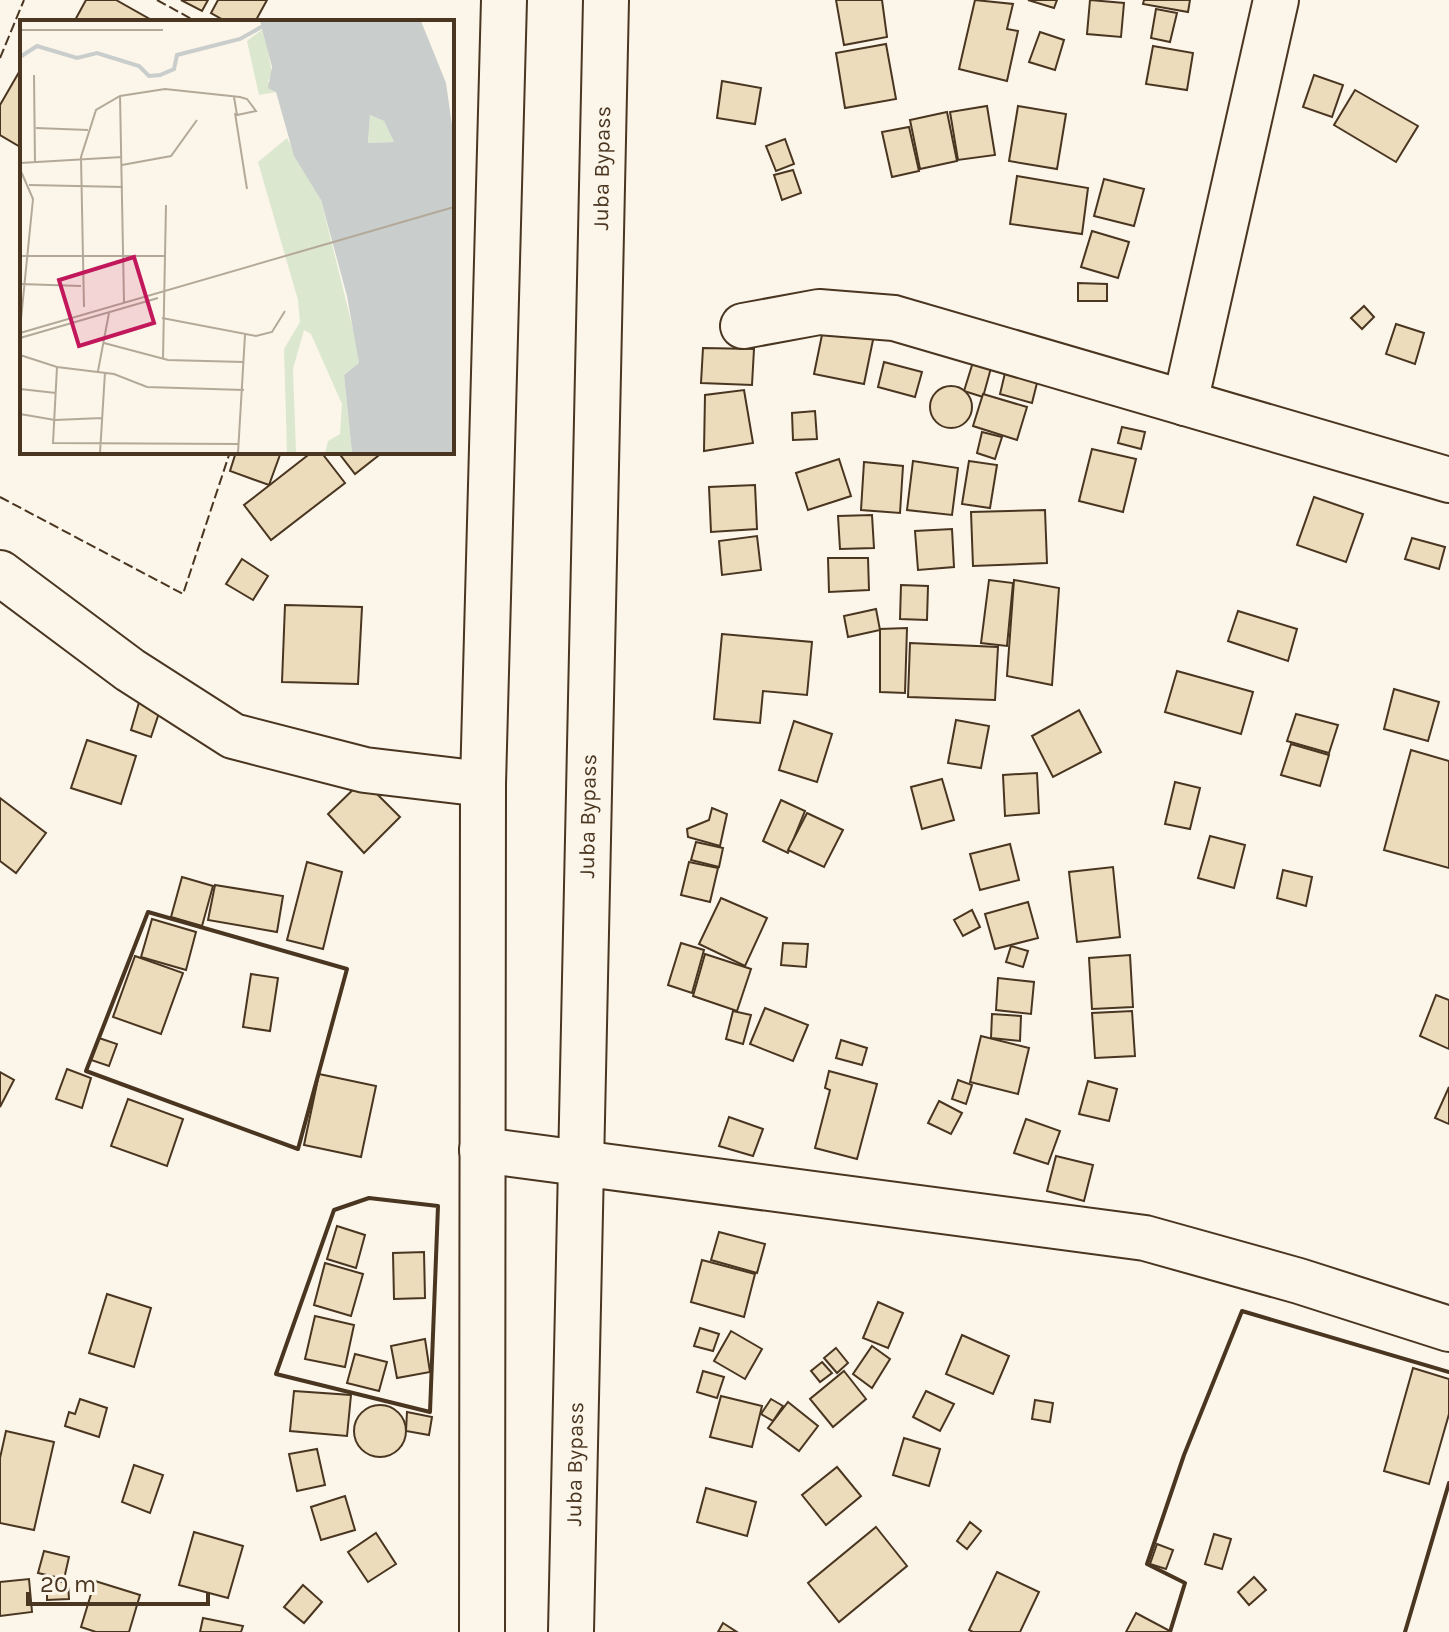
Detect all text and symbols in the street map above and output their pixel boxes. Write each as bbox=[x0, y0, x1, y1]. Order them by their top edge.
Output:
inset map bbox=[20, 20, 454, 454]
street label: Juba Bypass bbox=[588, 105, 616, 231]
street label: Juba Bypass bbox=[574, 753, 602, 879]
street label: Juba Bypass bbox=[561, 1401, 589, 1527]
scale bar bbox=[28, 1556, 208, 1606]
text: 20 m bbox=[40, 1570, 96, 1598]

